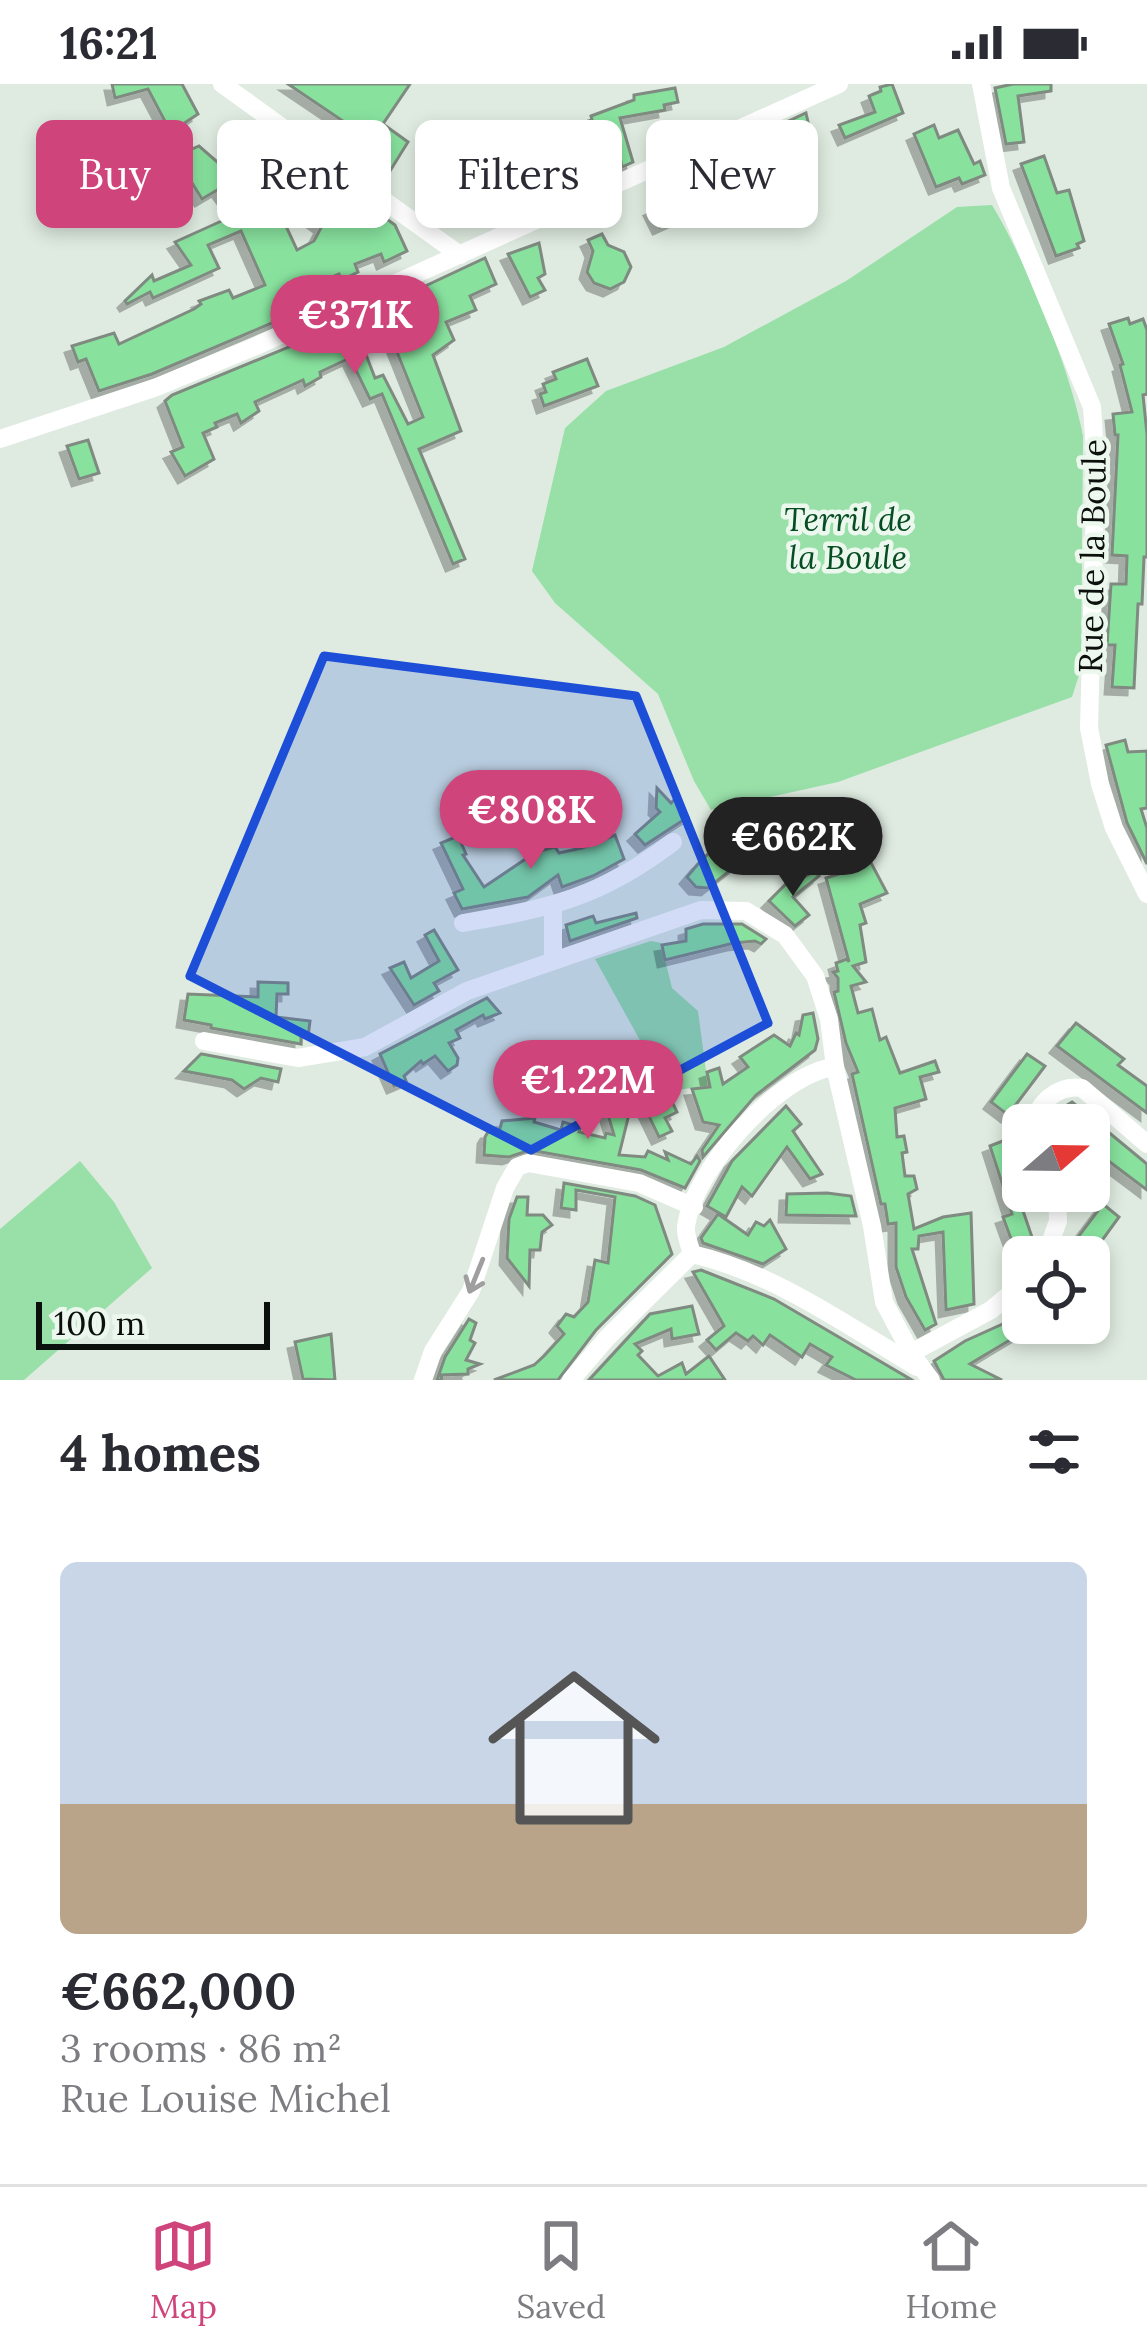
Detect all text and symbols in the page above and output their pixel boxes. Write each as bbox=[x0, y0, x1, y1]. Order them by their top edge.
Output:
text: 16:21 bbox=[60, 14, 158, 71]
chip: Buy bbox=[36, 120, 193, 228]
chip: Rent bbox=[217, 120, 391, 228]
chip: Filters bbox=[415, 120, 622, 228]
chip: New bbox=[646, 120, 818, 228]
pin: €371K bbox=[271, 275, 439, 377]
text: €371K bbox=[297, 289, 413, 339]
street label: Rue de la Boule bbox=[1069, 438, 1115, 674]
park label: Terril de la Boule bbox=[784, 498, 912, 578]
pin: €808K bbox=[447, 770, 615, 872]
text: €808K bbox=[467, 784, 595, 834]
pin: €662K bbox=[709, 797, 877, 899]
text: €662K bbox=[731, 811, 855, 861]
pin: €1.22M bbox=[490, 1040, 686, 1142]
text: €1.22M bbox=[520, 1054, 656, 1104]
north arrow bbox=[1002, 1104, 1110, 1212]
map controls bbox=[1002, 1104, 1110, 1344]
button: locate bbox=[1002, 1236, 1110, 1344]
one-way arrow bbox=[464, 1257, 485, 1294]
scale bar bbox=[36, 1296, 270, 1349]
text: 100 m bbox=[54, 1302, 145, 1344]
icon: filters bbox=[1021, 1419, 1087, 1485]
text: 4 homes bbox=[60, 1420, 261, 1485]
icon: home bbox=[466, 1640, 682, 1856]
text: €662,000 bbox=[60, 1958, 296, 2023]
text: 3 rooms · 86 m² bbox=[60, 2023, 342, 2073]
text: Rue Louise Michel bbox=[60, 2073, 391, 2123]
tab: Map bbox=[150, 2213, 217, 2327]
tab: Saved bbox=[516, 2213, 606, 2327]
tab: Home bbox=[905, 2213, 997, 2327]

